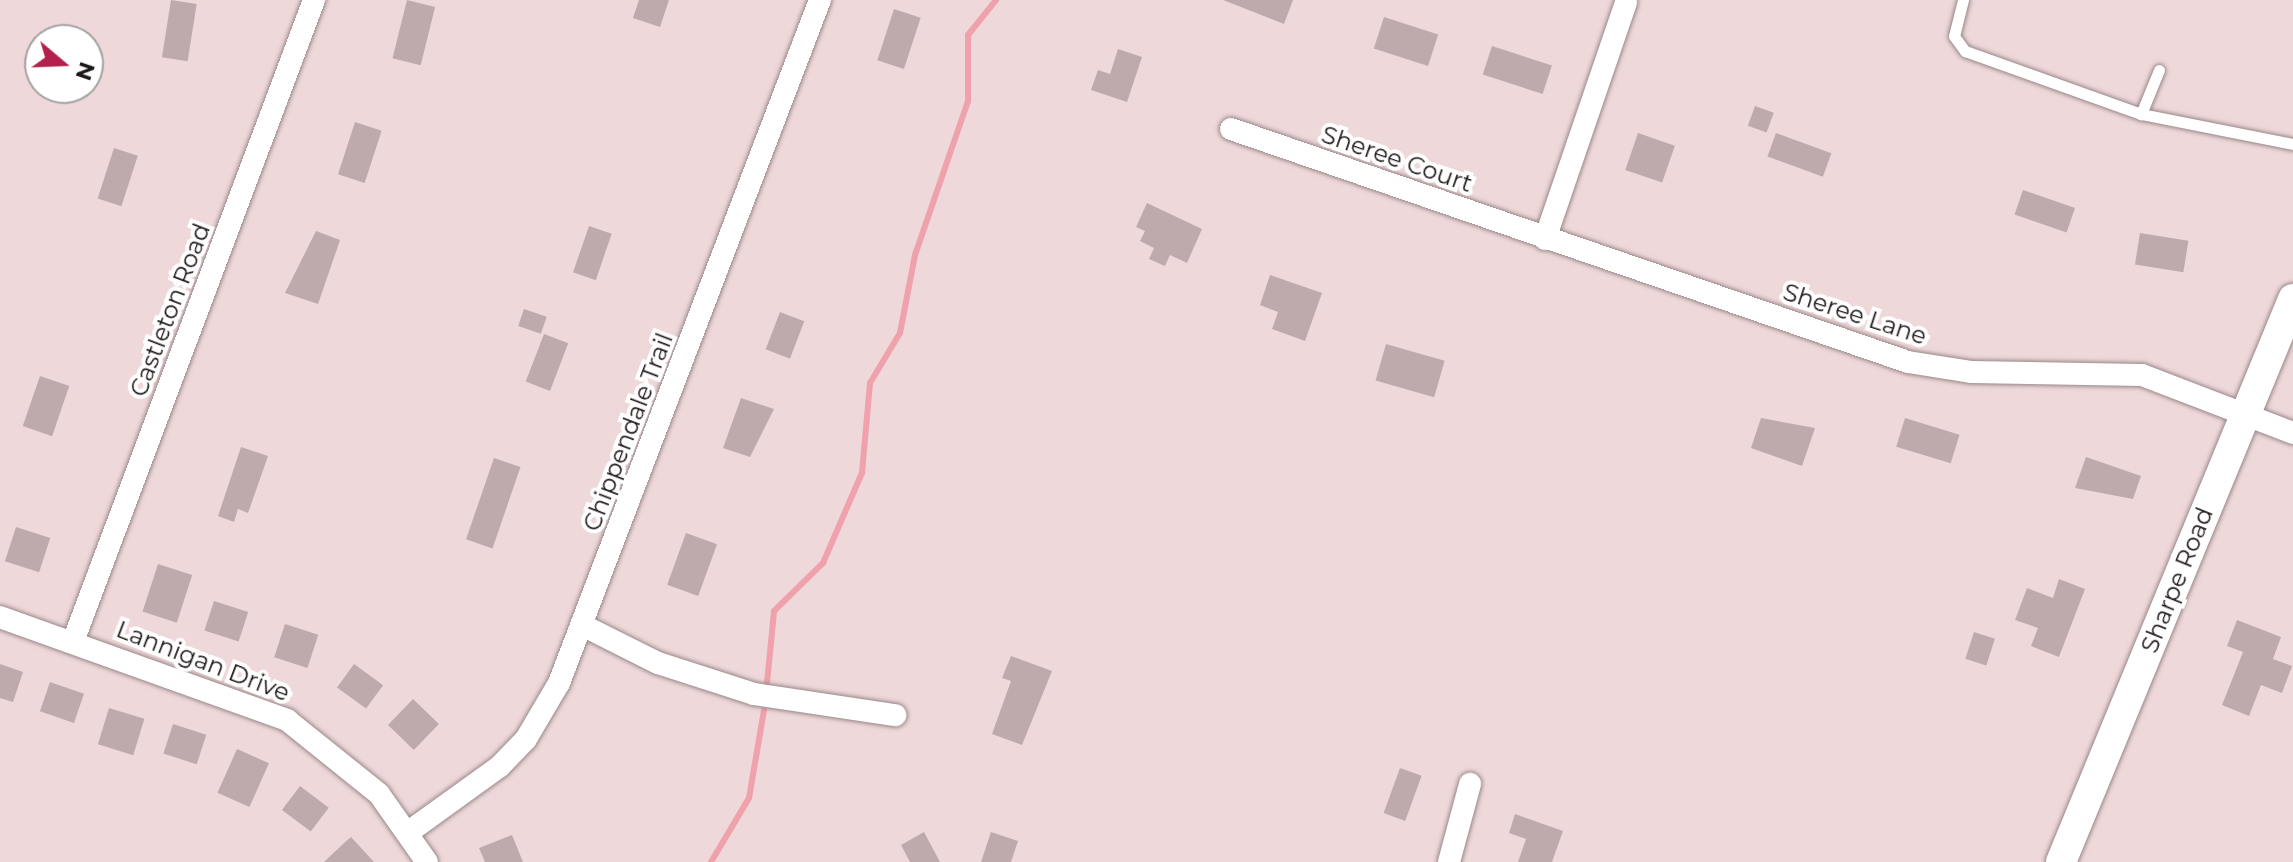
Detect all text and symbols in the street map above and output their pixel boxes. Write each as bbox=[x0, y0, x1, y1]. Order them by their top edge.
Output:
north arrow bbox=[24, 24, 104, 104]
text: N bbox=[70, 59, 101, 84]
street label: Sheree Court bbox=[1318, 120, 1476, 198]
street label: Castleton Road bbox=[124, 219, 216, 401]
street label: Sheree Lane bbox=[1780, 277, 1930, 351]
street label: Chippendale Trail bbox=[577, 329, 679, 535]
street label: Sharpe Road bbox=[2135, 503, 2219, 657]
street label: Lannigan Drive bbox=[112, 615, 294, 707]

